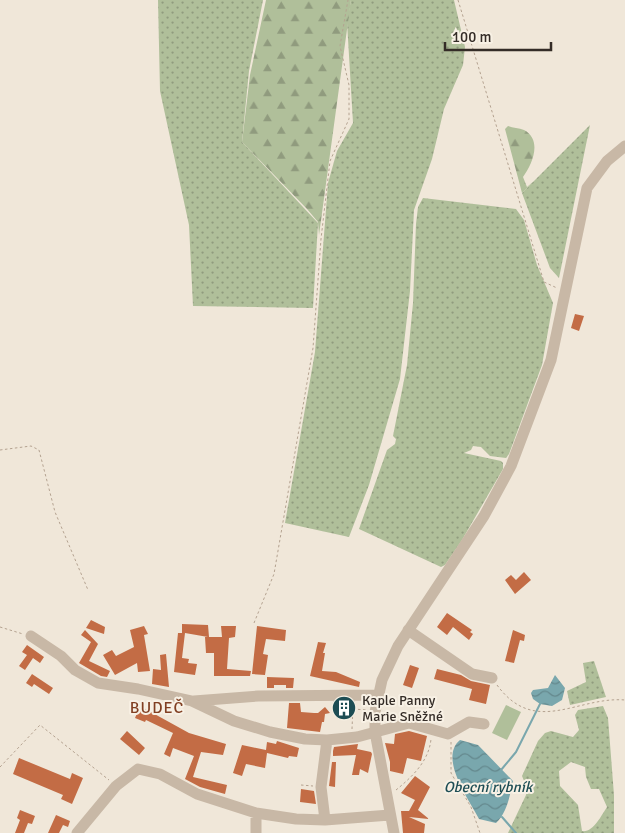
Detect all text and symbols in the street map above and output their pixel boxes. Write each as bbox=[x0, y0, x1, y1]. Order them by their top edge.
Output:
scale bar bbox=[445, 20, 551, 52]
text: 100 m bbox=[452, 28, 492, 46]
place label: Kaple Panny Marie Sněžné bbox=[362, 692, 443, 725]
building icon: Kaple Panny Marie Sněžné bbox=[331, 695, 357, 721]
district label: BUDEČ bbox=[130, 698, 184, 718]
water label: Obecní rybník bbox=[444, 778, 534, 796]

